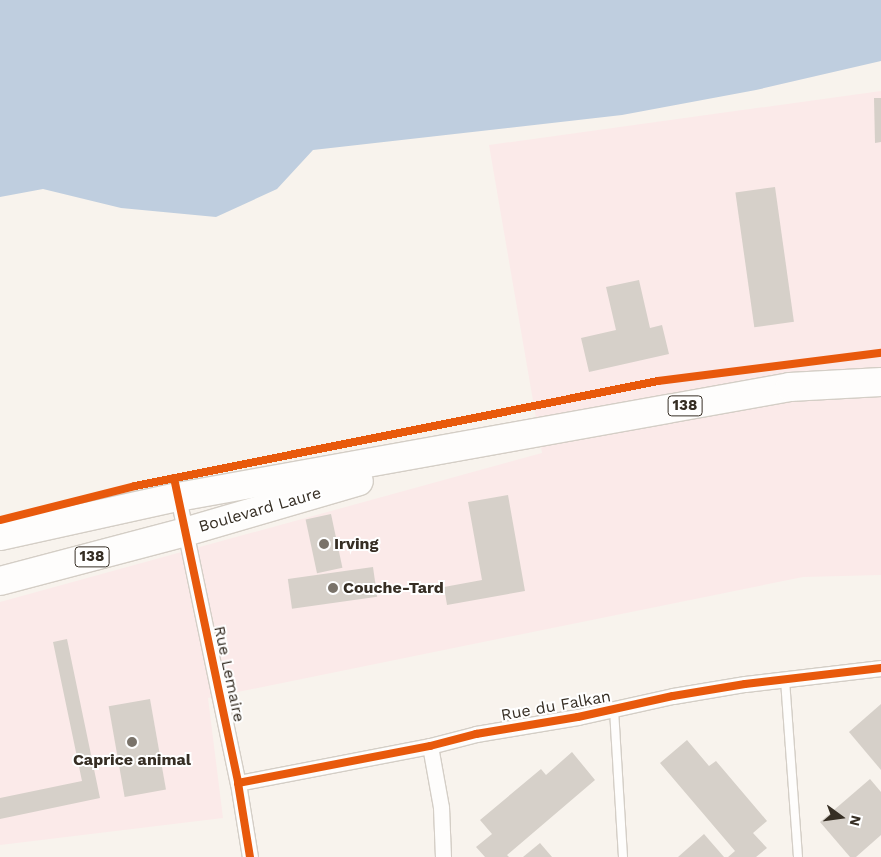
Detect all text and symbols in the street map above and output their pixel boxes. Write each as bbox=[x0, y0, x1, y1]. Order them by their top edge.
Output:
road number: 138 bbox=[668, 394, 702, 418]
street label: Boulevard Laure bbox=[196, 483, 324, 537]
place label: Irving bbox=[334, 534, 378, 554]
marker: Irving bbox=[318, 538, 330, 550]
road number: 138 bbox=[74, 544, 110, 570]
place label: Couche-Tard bbox=[343, 578, 444, 598]
marker: Couche-Tard bbox=[327, 582, 339, 594]
street label: Rue Lemaire bbox=[209, 624, 249, 724]
street label: Rue du Falkan bbox=[500, 687, 612, 725]
marker: Caprice animal bbox=[126, 736, 138, 748]
place label: Caprice animal bbox=[73, 750, 191, 770]
north arrow bbox=[816, 792, 866, 842]
text: N bbox=[847, 814, 865, 828]

